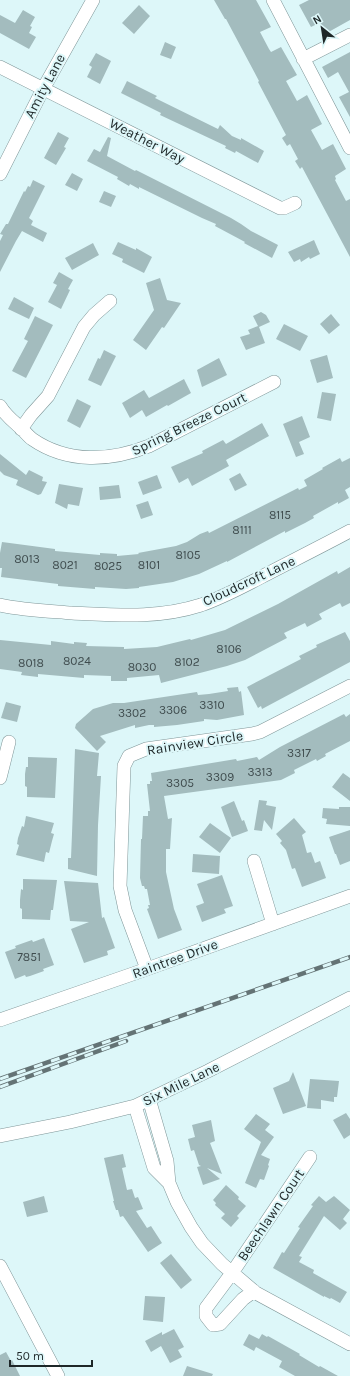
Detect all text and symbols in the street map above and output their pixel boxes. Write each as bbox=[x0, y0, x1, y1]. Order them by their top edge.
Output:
north arrow bbox=[302, 8, 342, 48]
text: N bbox=[311, 12, 324, 27]
street label: Amity Lane bbox=[21, 51, 69, 121]
street label: Weather Way bbox=[106, 115, 188, 168]
street label: Spring Breeze Court bbox=[129, 389, 249, 459]
house number: 8115 bbox=[269, 508, 291, 522]
house number: 8111 bbox=[232, 523, 252, 537]
house number: 8105 bbox=[175, 548, 201, 562]
house number: 8013 bbox=[14, 552, 40, 566]
street label: Cloudcroft Lane bbox=[200, 552, 298, 610]
house number: 8021 bbox=[52, 558, 78, 572]
house number: 8101 bbox=[138, 558, 160, 572]
house number: 8025 bbox=[94, 559, 122, 573]
house number: 8106 bbox=[216, 642, 242, 656]
house number: 8024 bbox=[63, 654, 91, 668]
house number: 8102 bbox=[174, 655, 200, 669]
house number: 8018 bbox=[18, 656, 44, 670]
house number: 8030 bbox=[128, 660, 156, 674]
house number: 3310 bbox=[199, 698, 225, 712]
house number: 3306 bbox=[159, 703, 187, 717]
house number: 3302 bbox=[118, 706, 146, 720]
street label: Rainview Circle bbox=[146, 727, 244, 759]
house number: 3317 bbox=[287, 746, 311, 760]
house number: 3313 bbox=[247, 765, 273, 779]
house number: 3309 bbox=[206, 770, 234, 784]
house number: 3305 bbox=[166, 776, 194, 790]
street label: Raintree Drive bbox=[130, 936, 220, 982]
house number: 7851 bbox=[17, 950, 41, 964]
street label: Six Mile Lane bbox=[140, 1058, 222, 1110]
street label: Beechlawn Court bbox=[234, 1166, 308, 1264]
scale bar bbox=[10, 1342, 92, 1368]
text: 50 m bbox=[16, 1349, 44, 1363]

